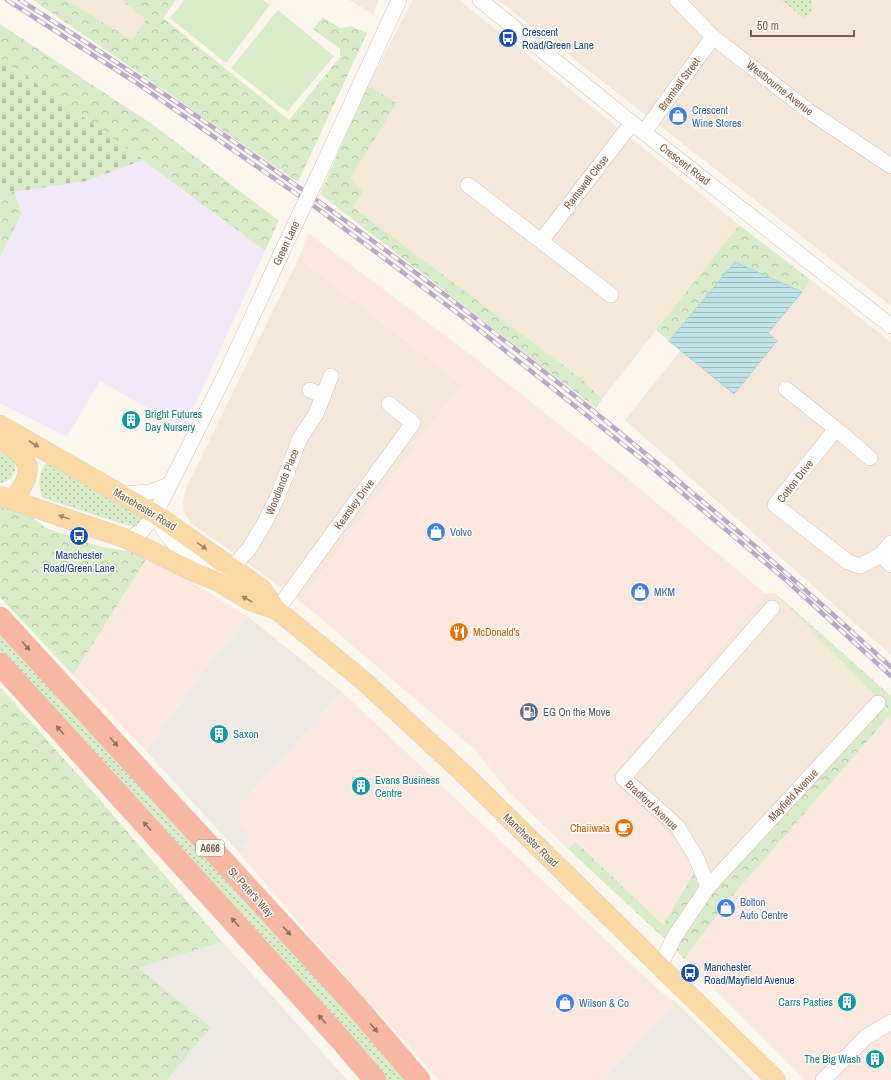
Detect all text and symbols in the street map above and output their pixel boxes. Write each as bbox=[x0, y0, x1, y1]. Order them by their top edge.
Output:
scale bar bbox=[751, 12, 854, 38]
text: 50 m bbox=[757, 18, 779, 34]
place label: Crescent Road/Green Lane bbox=[522, 25, 594, 52]
bus stop icon: Crescent Road/Green Lane bbox=[497, 27, 519, 49]
street label: Bramhall Street bbox=[655, 54, 703, 113]
street label: Westbourne Avenue bbox=[744, 58, 816, 118]
place label: Crescent Wine Stores bbox=[692, 103, 742, 130]
shop icon: Crescent Wine Stores bbox=[667, 105, 689, 127]
street label: Crescent Road bbox=[657, 140, 713, 188]
street label: Ramswell Close bbox=[561, 152, 611, 212]
street label: Green Lane bbox=[270, 218, 302, 268]
place label: Bright Futures Day Nursery bbox=[145, 407, 203, 434]
building icon: Bright Futures Day Nursery bbox=[120, 409, 142, 431]
one-way arrow bbox=[28, 441, 40, 448]
street label: Woodlands Place bbox=[262, 447, 302, 517]
street label: Cotton Drive bbox=[774, 457, 816, 505]
street label: Kearsley Drive bbox=[331, 476, 377, 532]
street label: Manchester Road bbox=[111, 485, 179, 533]
one-way arrow bbox=[57, 514, 69, 520]
shop icon: Volvo bbox=[425, 521, 447, 543]
bus stop icon: Manchester Road/Green Lane bbox=[68, 525, 90, 547]
place label: Volvo bbox=[450, 525, 472, 539]
one-way arrow bbox=[197, 542, 208, 550]
place label: Manchester Road/Green Lane bbox=[43, 548, 115, 575]
shop icon: MKM bbox=[629, 581, 651, 603]
place label: MKM bbox=[654, 585, 675, 599]
one-way arrow bbox=[241, 595, 253, 602]
restaurant icon: McDonald's bbox=[448, 621, 470, 643]
place label: McDonald's bbox=[473, 625, 520, 639]
one-way arrow bbox=[22, 641, 31, 651]
fuel station icon: EG On the Move bbox=[518, 701, 540, 723]
place label: EG On the Move bbox=[543, 705, 610, 719]
building icon: Saxon bbox=[208, 723, 230, 745]
one-way arrow bbox=[55, 725, 64, 735]
place label: Saxon bbox=[233, 727, 259, 741]
one-way arrow bbox=[109, 737, 119, 747]
street label: Mayfield Avenue bbox=[765, 766, 821, 824]
place label: Evans Business Centre bbox=[375, 773, 440, 800]
building icon: Evans Business Centre bbox=[350, 775, 372, 797]
street label: Bradford Avenue bbox=[623, 777, 681, 833]
street label: Manchester Road bbox=[501, 810, 561, 870]
cafe icon: Chaiiwala bbox=[613, 817, 635, 839]
one-way arrow bbox=[143, 821, 152, 831]
place label: Chaiiwala bbox=[570, 821, 610, 835]
road number: A666 bbox=[196, 840, 224, 856]
street label: St. Peter's Way bbox=[225, 864, 277, 920]
place label: Bolton Auto Centre bbox=[739, 895, 788, 922]
shop icon: Bolton Auto Centre bbox=[715, 897, 737, 919]
one-way arrow bbox=[230, 917, 239, 928]
one-way arrow bbox=[282, 926, 291, 936]
place label: Manchester Road/Mayfield Avenue bbox=[704, 960, 795, 987]
bus stop icon: Manchester Road/Mayfield Avenue bbox=[679, 962, 701, 984]
building icon: Carrs Pasties bbox=[836, 991, 858, 1013]
shop icon: Wilson & Co bbox=[554, 992, 576, 1014]
place label: Carrs Pasties bbox=[778, 995, 833, 1009]
place label: Wilson & Co bbox=[579, 996, 629, 1010]
one-way arrow bbox=[318, 1014, 327, 1023]
one-way arrow bbox=[369, 1022, 378, 1033]
building icon: The Big Wash bbox=[864, 1048, 886, 1070]
place label: The Big Wash bbox=[804, 1052, 861, 1066]

